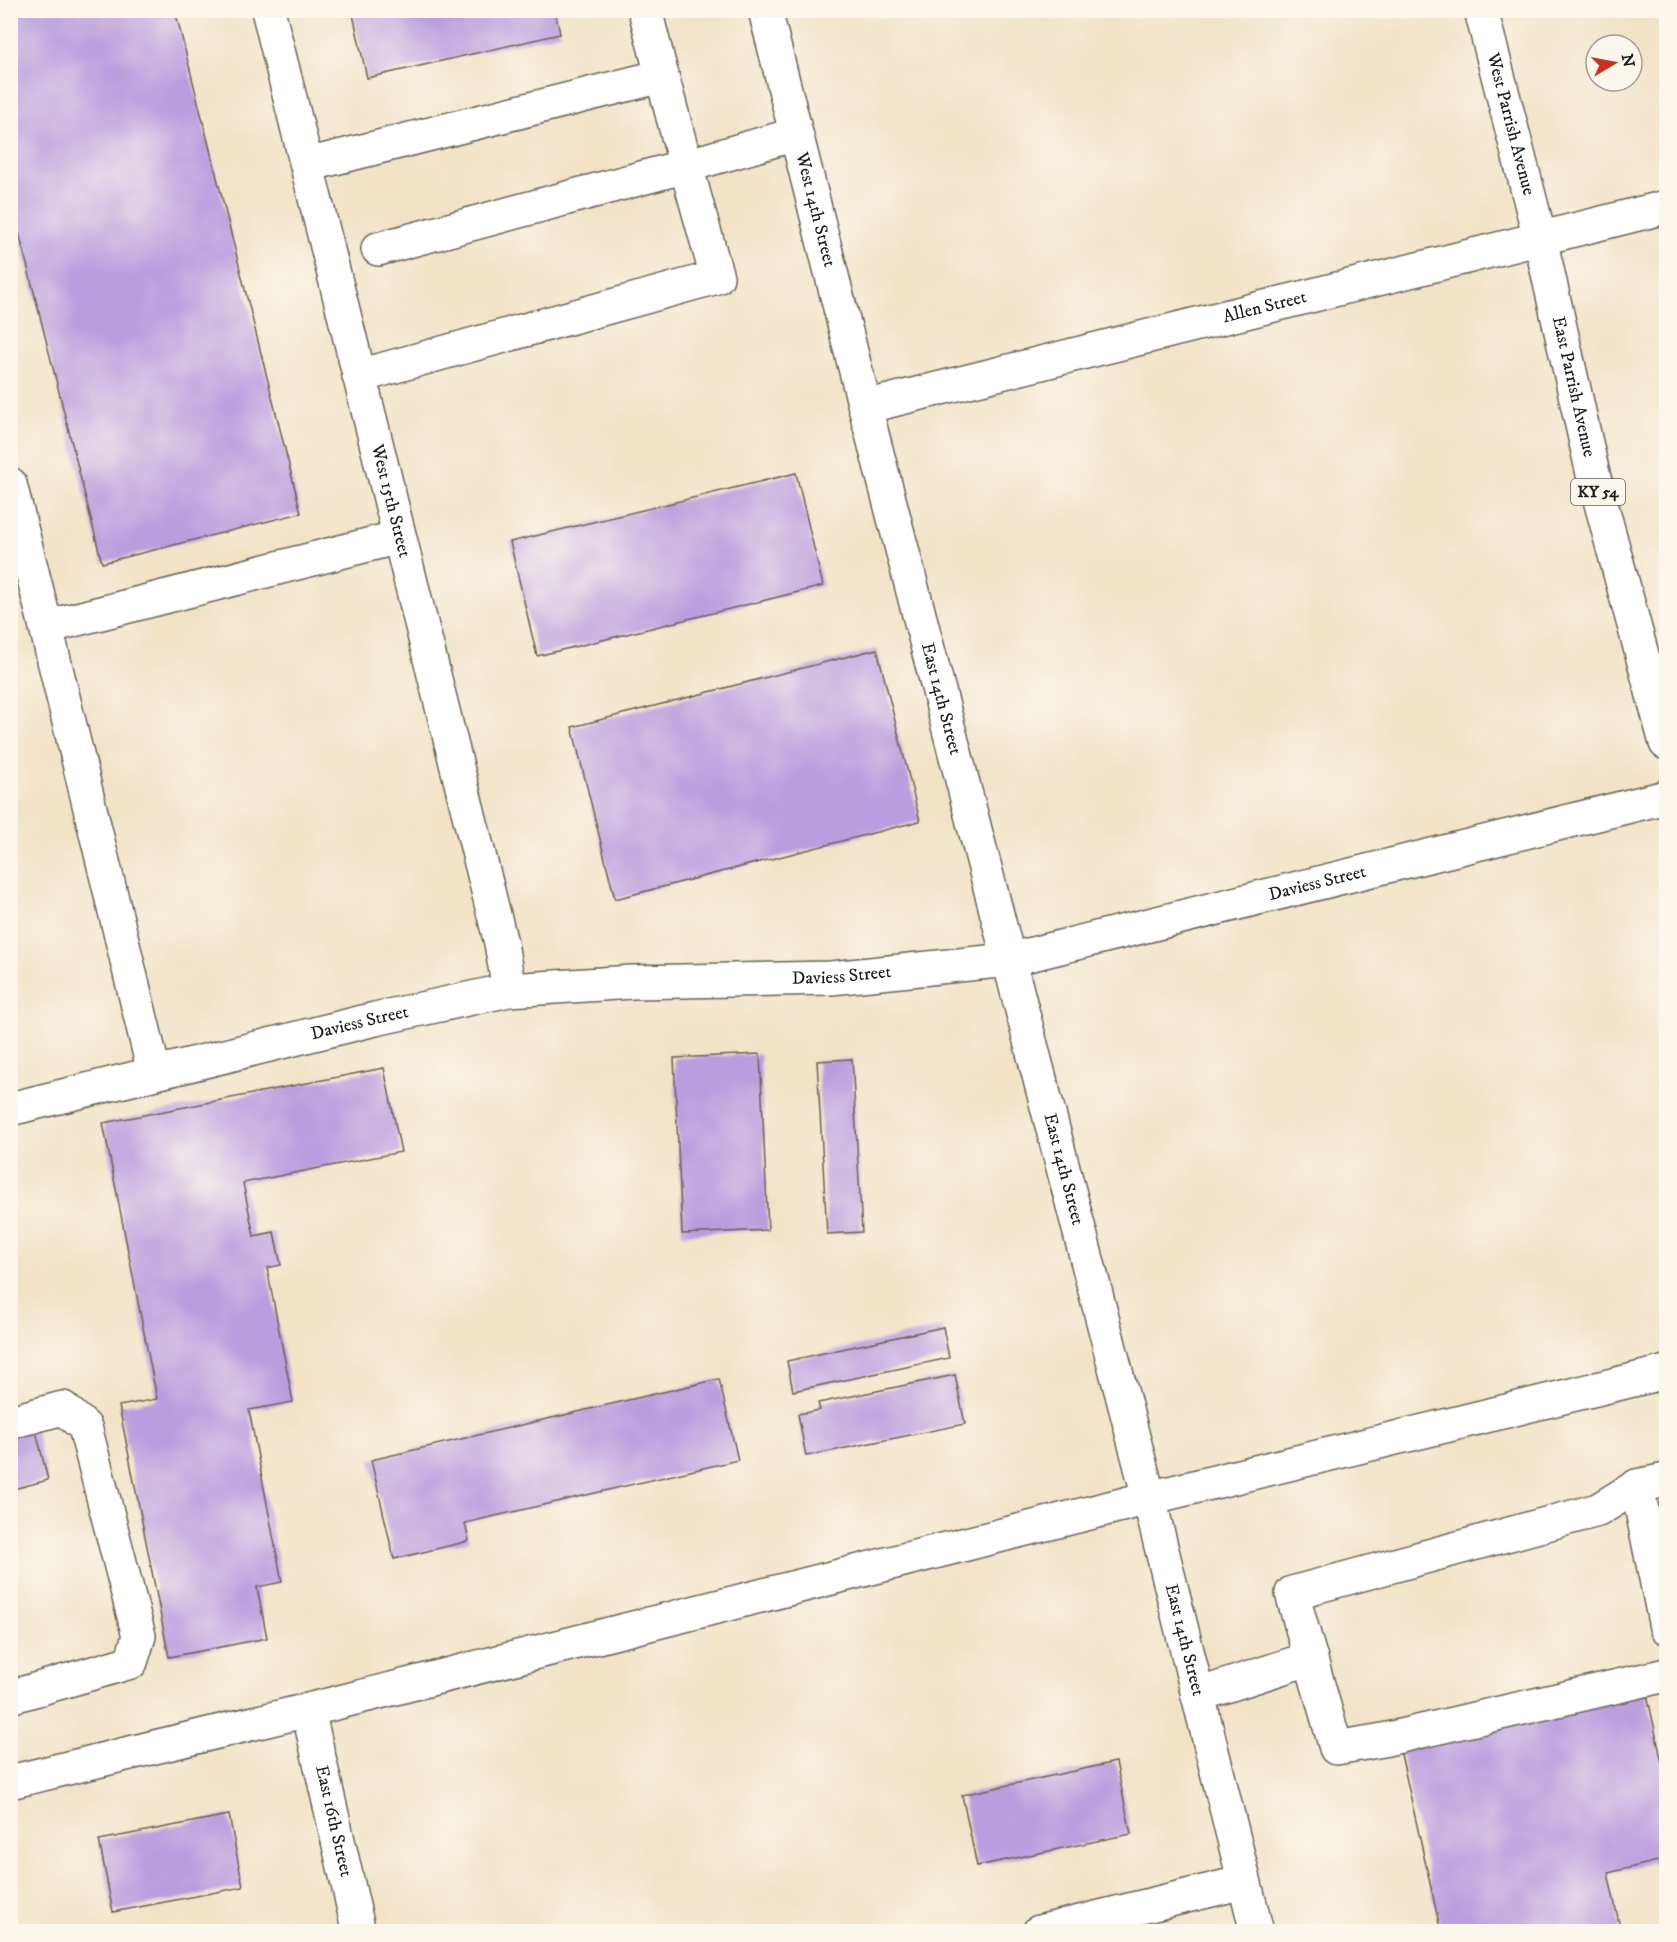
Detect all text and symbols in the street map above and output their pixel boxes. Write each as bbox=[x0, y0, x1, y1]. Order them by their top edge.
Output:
north arrow bbox=[1584, 33, 1644, 93]
street label: West Parrish Avenue bbox=[1481, 50, 1540, 198]
text: N bbox=[1617, 52, 1639, 69]
street label: West 14th Street bbox=[790, 149, 840, 270]
street label: Allen Street bbox=[1221, 286, 1309, 328]
street label: East Parrish Avenue bbox=[1547, 314, 1600, 459]
street label: West 15th Street bbox=[366, 441, 415, 560]
road number: KY 54 bbox=[1571, 479, 1625, 505]
street label: East 14th Street bbox=[916, 641, 966, 757]
street label: Daviess Street bbox=[1266, 861, 1369, 906]
street label: Daviess Street bbox=[792, 961, 892, 990]
street label: Daviess Street bbox=[309, 1001, 411, 1045]
street label: East 14th Street bbox=[1038, 1111, 1089, 1228]
street label: East 14th Street bbox=[1160, 1582, 1209, 1698]
street label: East 16th Street bbox=[310, 1763, 357, 1879]

